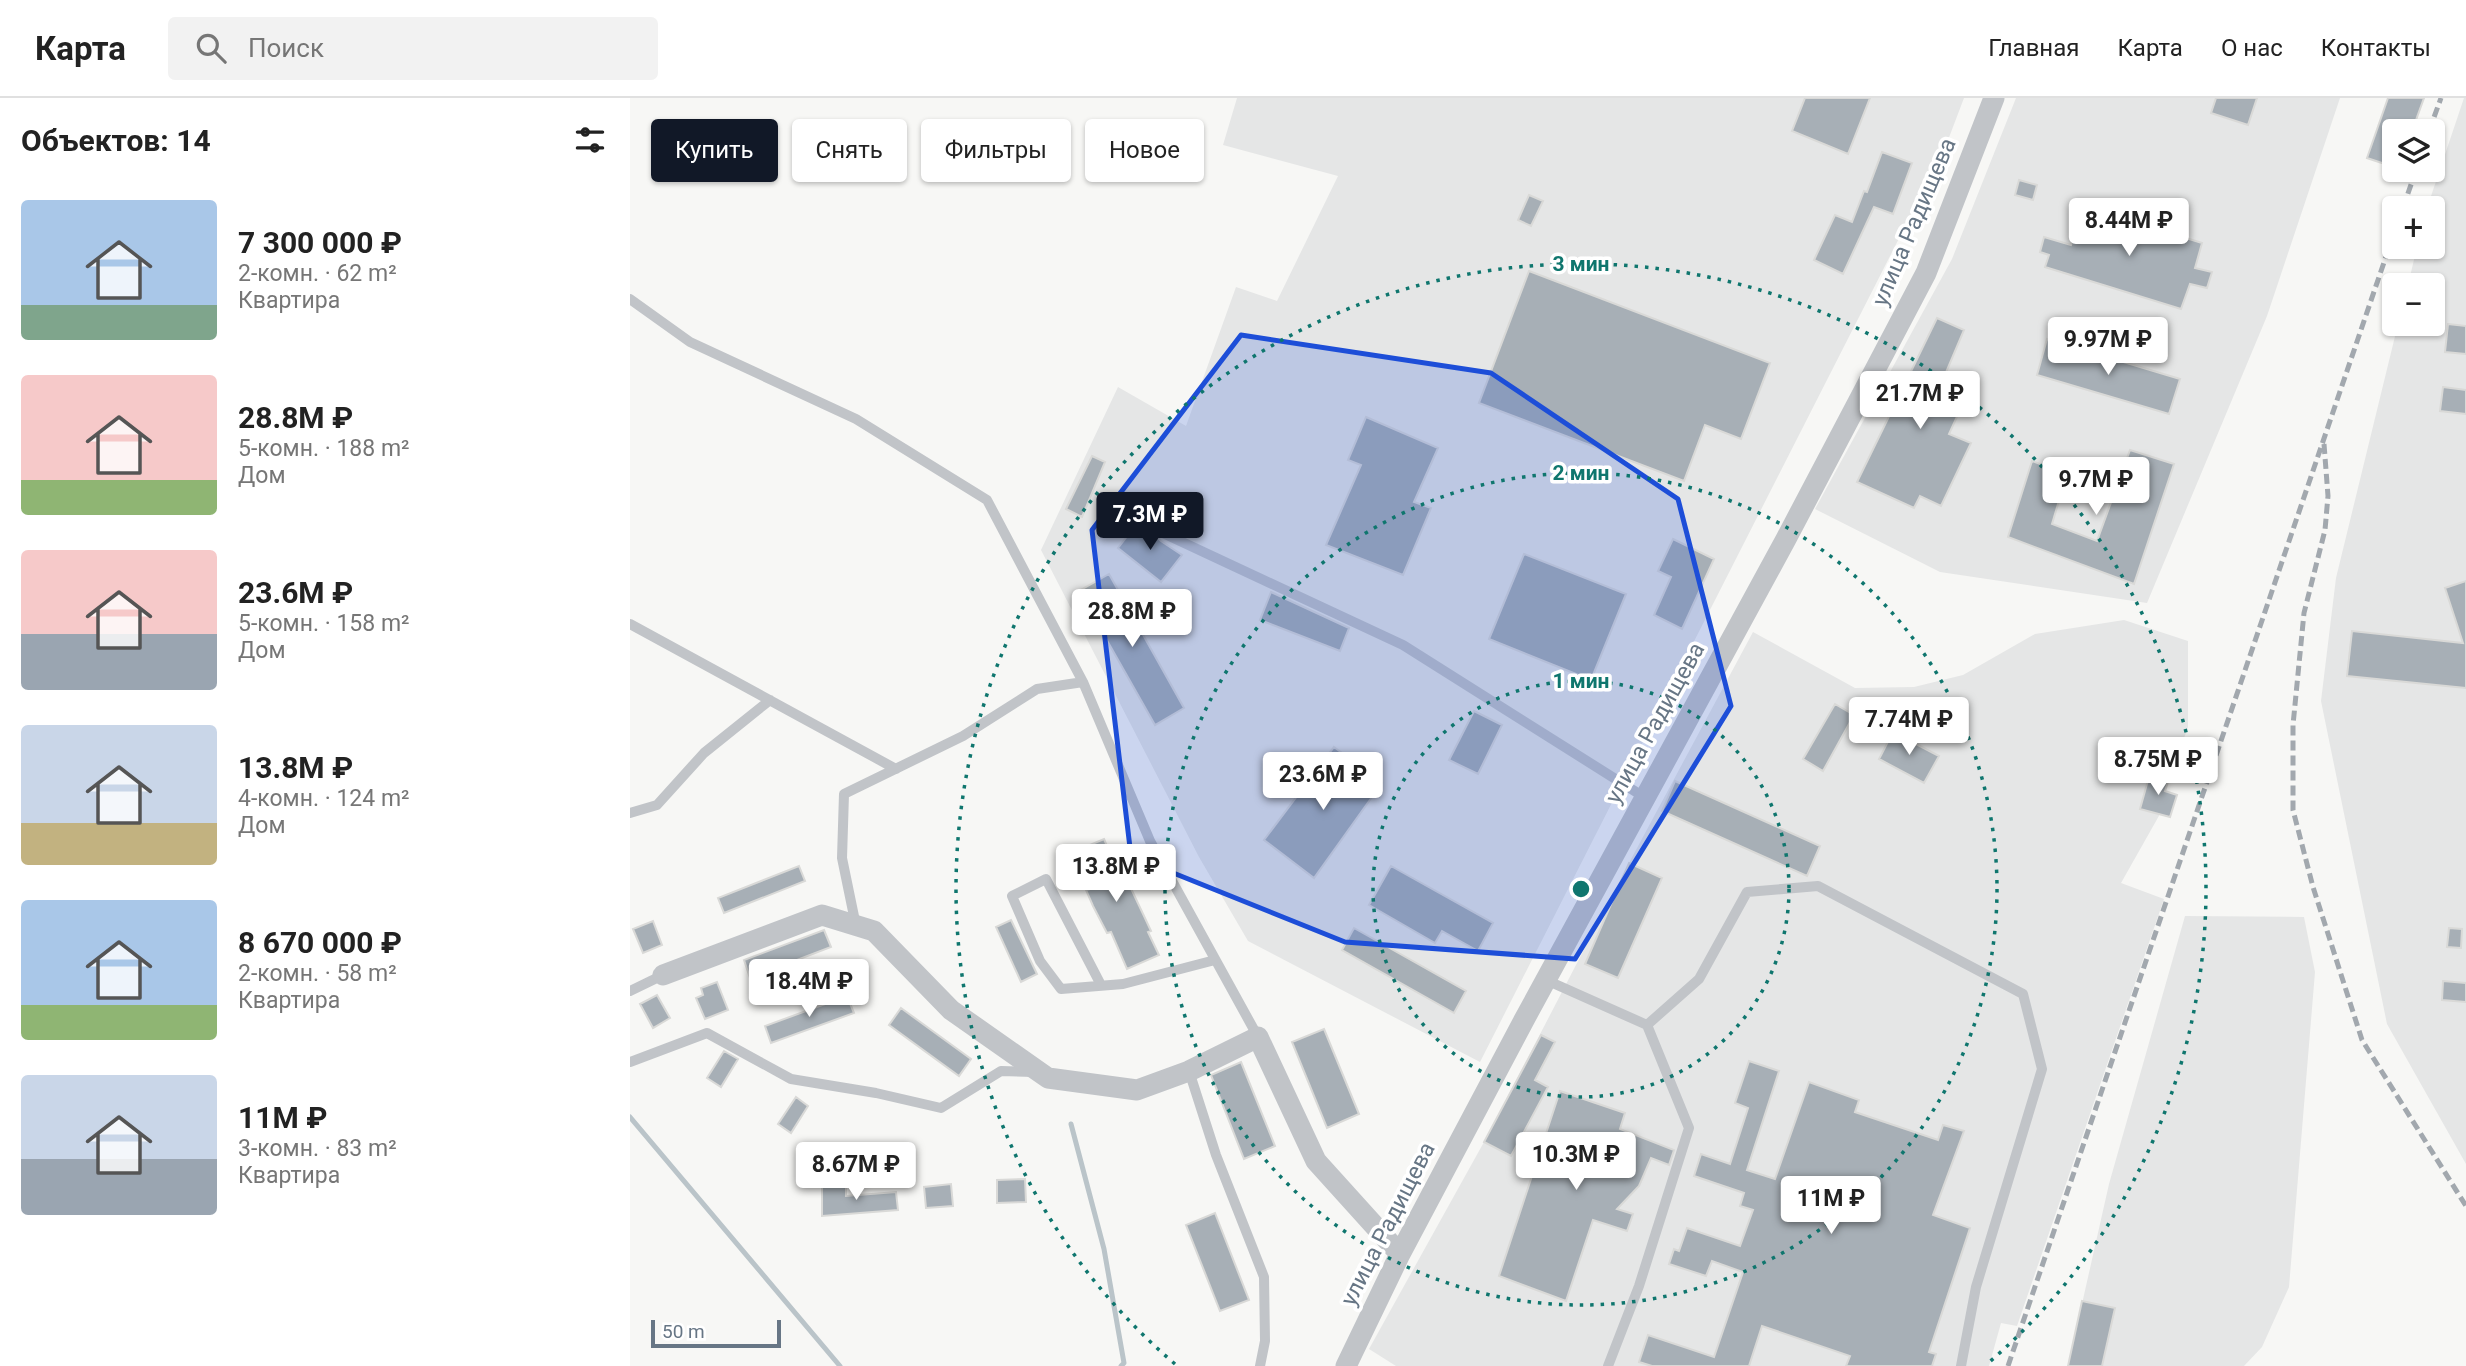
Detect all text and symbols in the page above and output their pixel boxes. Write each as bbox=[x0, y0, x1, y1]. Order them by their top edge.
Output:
search box bbox=[168, 17, 658, 80]
text: Карта bbox=[35, 29, 126, 68]
icon: search bbox=[192, 29, 230, 67]
text: Поиск bbox=[248, 33, 324, 63]
text: Главная bbox=[1988, 34, 2079, 62]
text: Карта bbox=[2117, 34, 2183, 62]
text: О нас bbox=[2221, 34, 2283, 62]
text: Контакты bbox=[2321, 34, 2431, 62]
chip: Купить bbox=[651, 119, 778, 182]
chip: Снять bbox=[792, 119, 907, 182]
chip: Фильтры bbox=[921, 119, 1071, 182]
chip: Новое bbox=[1085, 119, 1204, 182]
map controls bbox=[2382, 119, 2445, 336]
button: layers bbox=[2382, 119, 2445, 182]
icon: filters bbox=[571, 121, 609, 159]
text: Объектов: 14 bbox=[21, 123, 211, 158]
street label: улица Радищева bbox=[1866, 134, 1962, 310]
button: + bbox=[2382, 196, 2445, 259]
pin: 8.44M ₽ bbox=[2064, 198, 2194, 258]
text: 8.44M ₽ bbox=[2085, 207, 2173, 234]
text: 7 300 000 ₽ bbox=[238, 225, 402, 260]
icon: home bbox=[77, 228, 161, 312]
text: 3 мин bbox=[1553, 252, 1610, 276]
text: 2-комн. · 62 m² bbox=[238, 260, 397, 287]
button: − bbox=[2382, 273, 2445, 336]
text: Квартира bbox=[238, 287, 340, 314]
pin: 9.97M ₽ bbox=[2043, 317, 2173, 377]
text: 9.97M ₽ bbox=[2064, 326, 2152, 353]
pin: 21.7M ₽ bbox=[1855, 372, 1985, 431]
text: 21.7M ₽ bbox=[1876, 380, 1964, 407]
text: 28.8M ₽ bbox=[238, 400, 353, 435]
icon: home bbox=[77, 403, 161, 487]
text: 5-комн. · 188 m² bbox=[238, 435, 410, 462]
pin: 9.7M ₽ bbox=[2039, 458, 2153, 517]
text: 2 мин bbox=[1553, 461, 1610, 485]
text: Дом bbox=[238, 462, 285, 489]
text: 9.7M ₽ bbox=[2058, 466, 2134, 493]
pin: 7.3M ₽ bbox=[1093, 492, 1207, 552]
text: 7.3M ₽ bbox=[1112, 501, 1188, 528]
text: 23.6M ₽ bbox=[238, 575, 353, 610]
icon: home bbox=[77, 578, 161, 662]
pin: 28.8M ₽ bbox=[1067, 589, 1197, 649]
text: 28.8M ₽ bbox=[1088, 598, 1176, 625]
text: 5-комн. · 158 m² bbox=[238, 610, 410, 637]
text: Дом bbox=[238, 637, 285, 664]
street label: улица Радищева bbox=[1600, 638, 1710, 808]
text: 1 мин bbox=[1553, 669, 1610, 693]
pin: 7.74M ₽ bbox=[1844, 698, 1974, 757]
text: 7.74M ₽ bbox=[1865, 706, 1953, 733]
pin: 8.75M ₽ bbox=[2093, 738, 2223, 797]
text: 8.75M ₽ bbox=[2114, 746, 2202, 773]
text: 13.8M ₽ bbox=[238, 750, 353, 785]
pin: 23.6M ₽ bbox=[1258, 752, 1388, 812]
icon: home bbox=[77, 753, 161, 837]
text: 23.6M ₽ bbox=[1279, 761, 1367, 788]
text: 4-комн. · 124 m² bbox=[238, 785, 410, 812]
text: Дом bbox=[238, 812, 285, 839]
pin: 13.8M ₽ bbox=[1051, 844, 1181, 904]
text: 13.8M ₽ bbox=[1072, 853, 1160, 880]
centre of rings bbox=[1569, 877, 1593, 901]
text: 8 670 000 ₽ bbox=[238, 925, 402, 960]
icon: home bbox=[77, 928, 161, 1012]
text: 2-комн. · 58 m² bbox=[238, 960, 397, 987]
pin: 18.4M ₽ bbox=[744, 960, 874, 1019]
text: 18.4M ₽ bbox=[765, 968, 853, 995]
text: Квартира bbox=[238, 987, 340, 1014]
text: 11M ₽ bbox=[238, 1100, 327, 1135]
icon: home bbox=[77, 1103, 161, 1187]
pin: 10.3M ₽ bbox=[1511, 1132, 1641, 1192]
text: 3-комн. · 83 m² bbox=[238, 1135, 397, 1162]
street label: улица Радищева bbox=[1335, 1138, 1441, 1310]
text: 10.3M ₽ bbox=[1532, 1141, 1620, 1168]
pin: 8.67M ₽ bbox=[791, 1142, 921, 1202]
text: 8.67M ₽ bbox=[812, 1151, 900, 1178]
text: Квартира bbox=[238, 1162, 340, 1189]
pin: 11M ₽ bbox=[1782, 1176, 1880, 1236]
text: 11M ₽ bbox=[1797, 1185, 1865, 1212]
scale bar bbox=[651, 1317, 780, 1349]
text: 50 m bbox=[662, 1320, 705, 1343]

